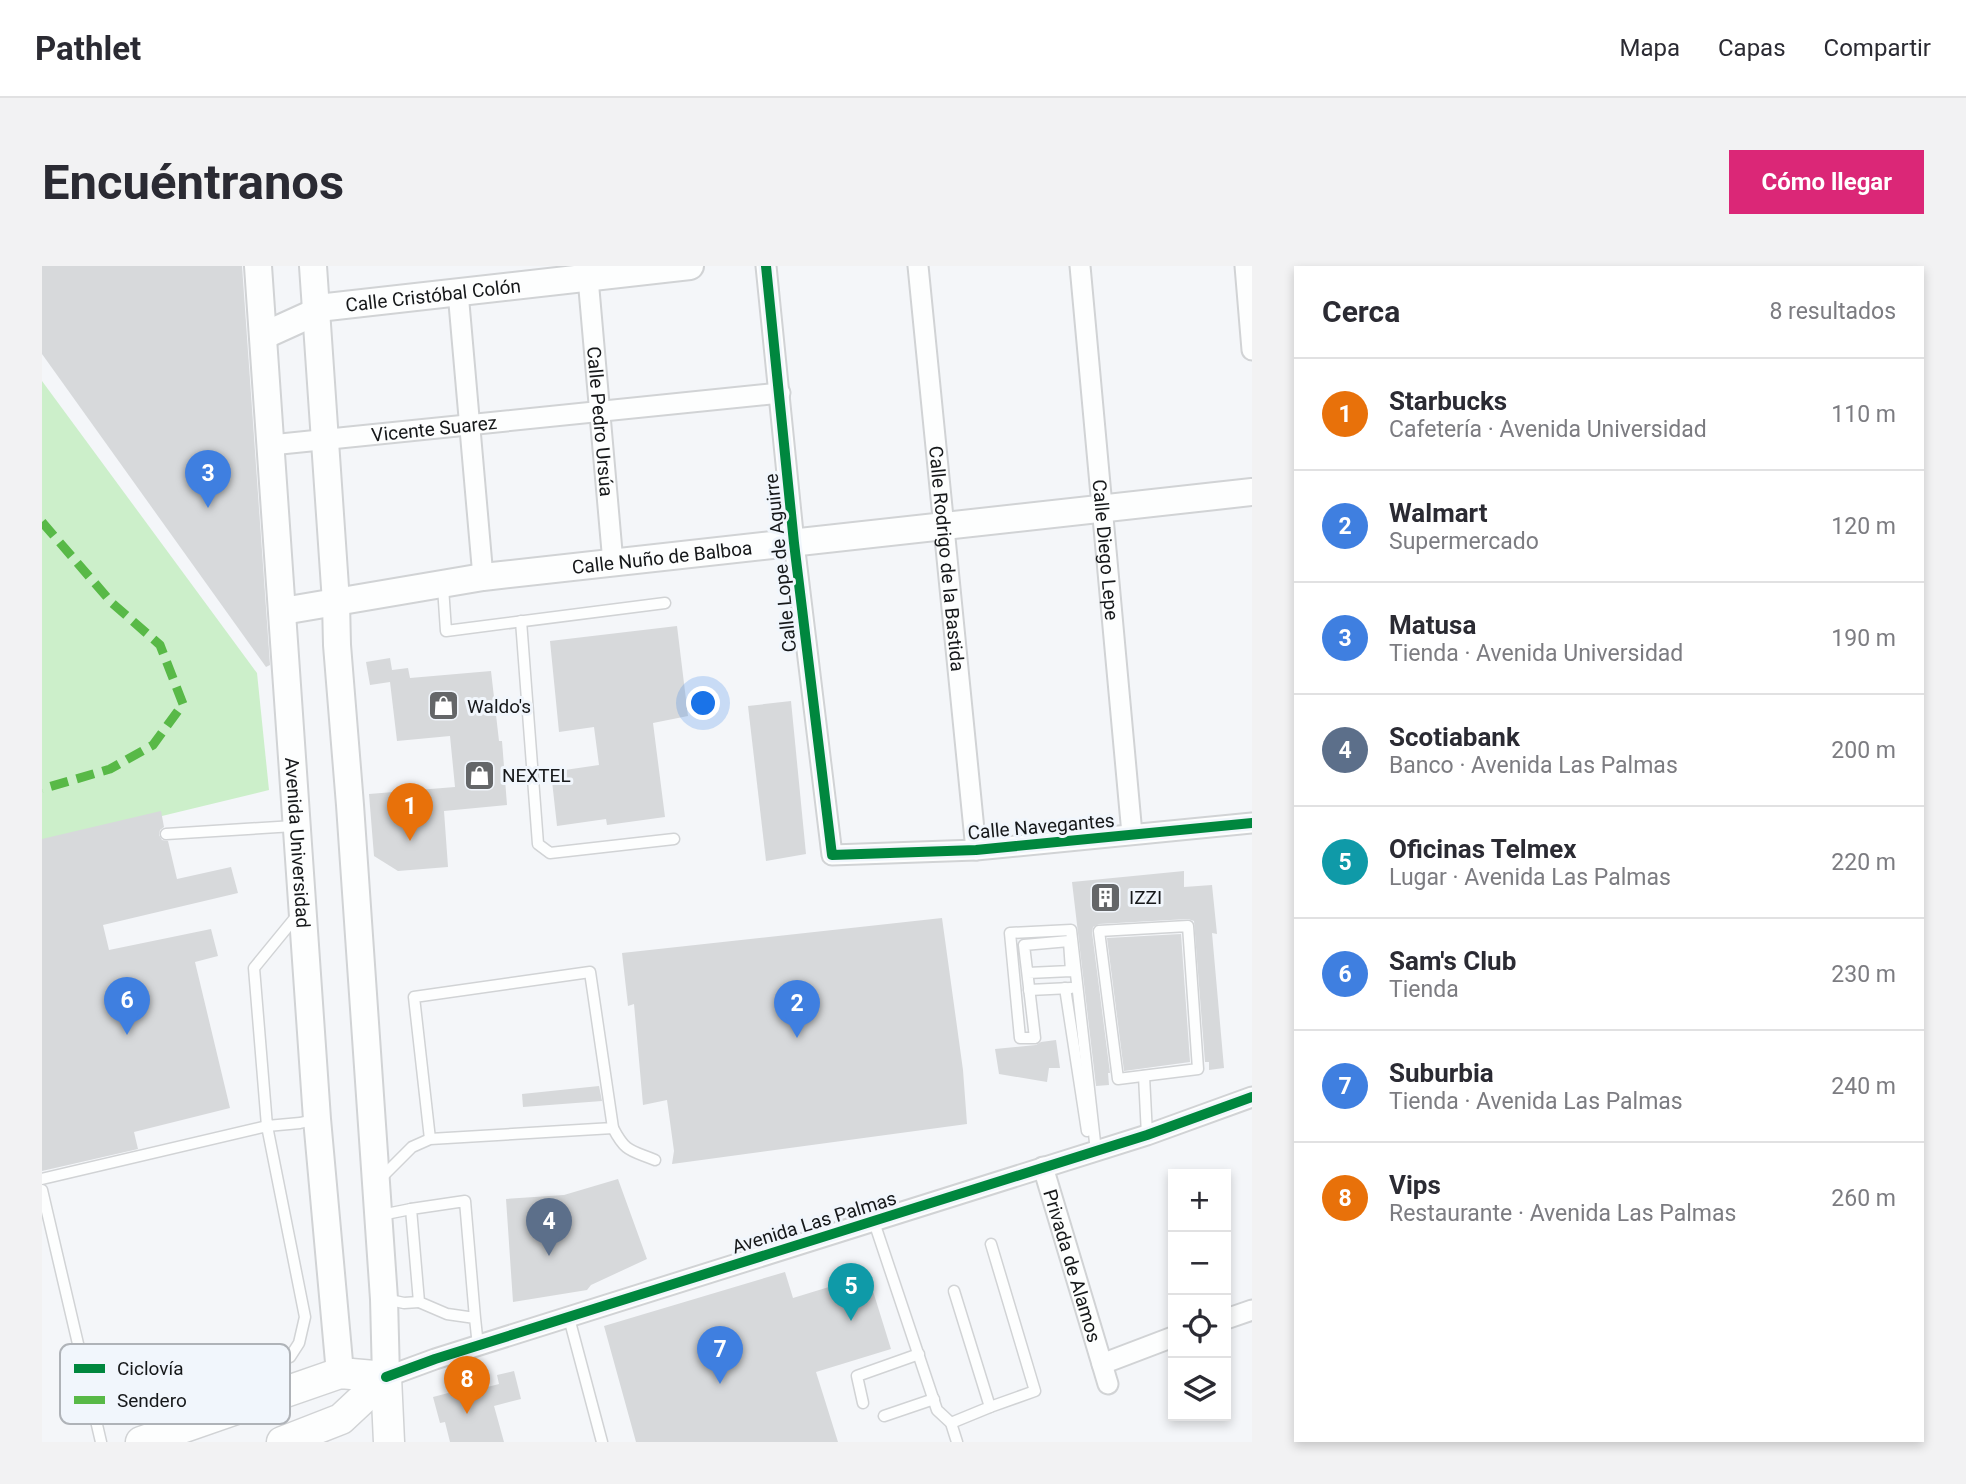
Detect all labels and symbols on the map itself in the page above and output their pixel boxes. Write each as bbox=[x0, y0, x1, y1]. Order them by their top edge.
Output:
street label: Calle Cristóbal Colón bbox=[344, 274, 522, 317]
street label: Calle Pedro Ursúa bbox=[582, 345, 618, 498]
street label: Vicente Suarez bbox=[370, 411, 498, 447]
street label: Calle Rodrigo de la Bastida bbox=[924, 445, 969, 672]
pin: 3 bbox=[185, 450, 231, 508]
street label: Calle Lope de Aguirre bbox=[760, 472, 801, 654]
street label: Calle Diego Lepe bbox=[1088, 478, 1123, 621]
street label: Calle Nuño de Balboa bbox=[571, 536, 753, 579]
your location bbox=[686, 686, 720, 720]
shop icon: Waldo's bbox=[427, 689, 461, 723]
place label: Waldo's bbox=[467, 695, 531, 718]
street label: Avenida Universidad bbox=[280, 756, 315, 929]
shop icon: NEXTEL bbox=[462, 758, 496, 792]
place label: NEXTEL bbox=[502, 764, 571, 787]
pin: 1 bbox=[387, 783, 433, 841]
street label: Calle Navegantes bbox=[967, 809, 1115, 844]
building icon: IZZI bbox=[1089, 880, 1123, 914]
place label: IZZI bbox=[1129, 886, 1162, 909]
pin: 6 bbox=[104, 977, 150, 1035]
pin: 2 bbox=[774, 980, 820, 1038]
street label: Avenida Las Palmas bbox=[729, 1187, 899, 1258]
street label: Privada de Alamos bbox=[1038, 1187, 1106, 1345]
pin: 4 bbox=[526, 1198, 572, 1256]
pin: 5 bbox=[828, 1263, 874, 1321]
pin: 7 bbox=[697, 1326, 743, 1384]
legend bbox=[60, 1344, 290, 1424]
pin: 8 bbox=[444, 1356, 490, 1414]
text: Ciclovía bbox=[117, 1357, 184, 1380]
text: Sendero bbox=[117, 1389, 187, 1412]

